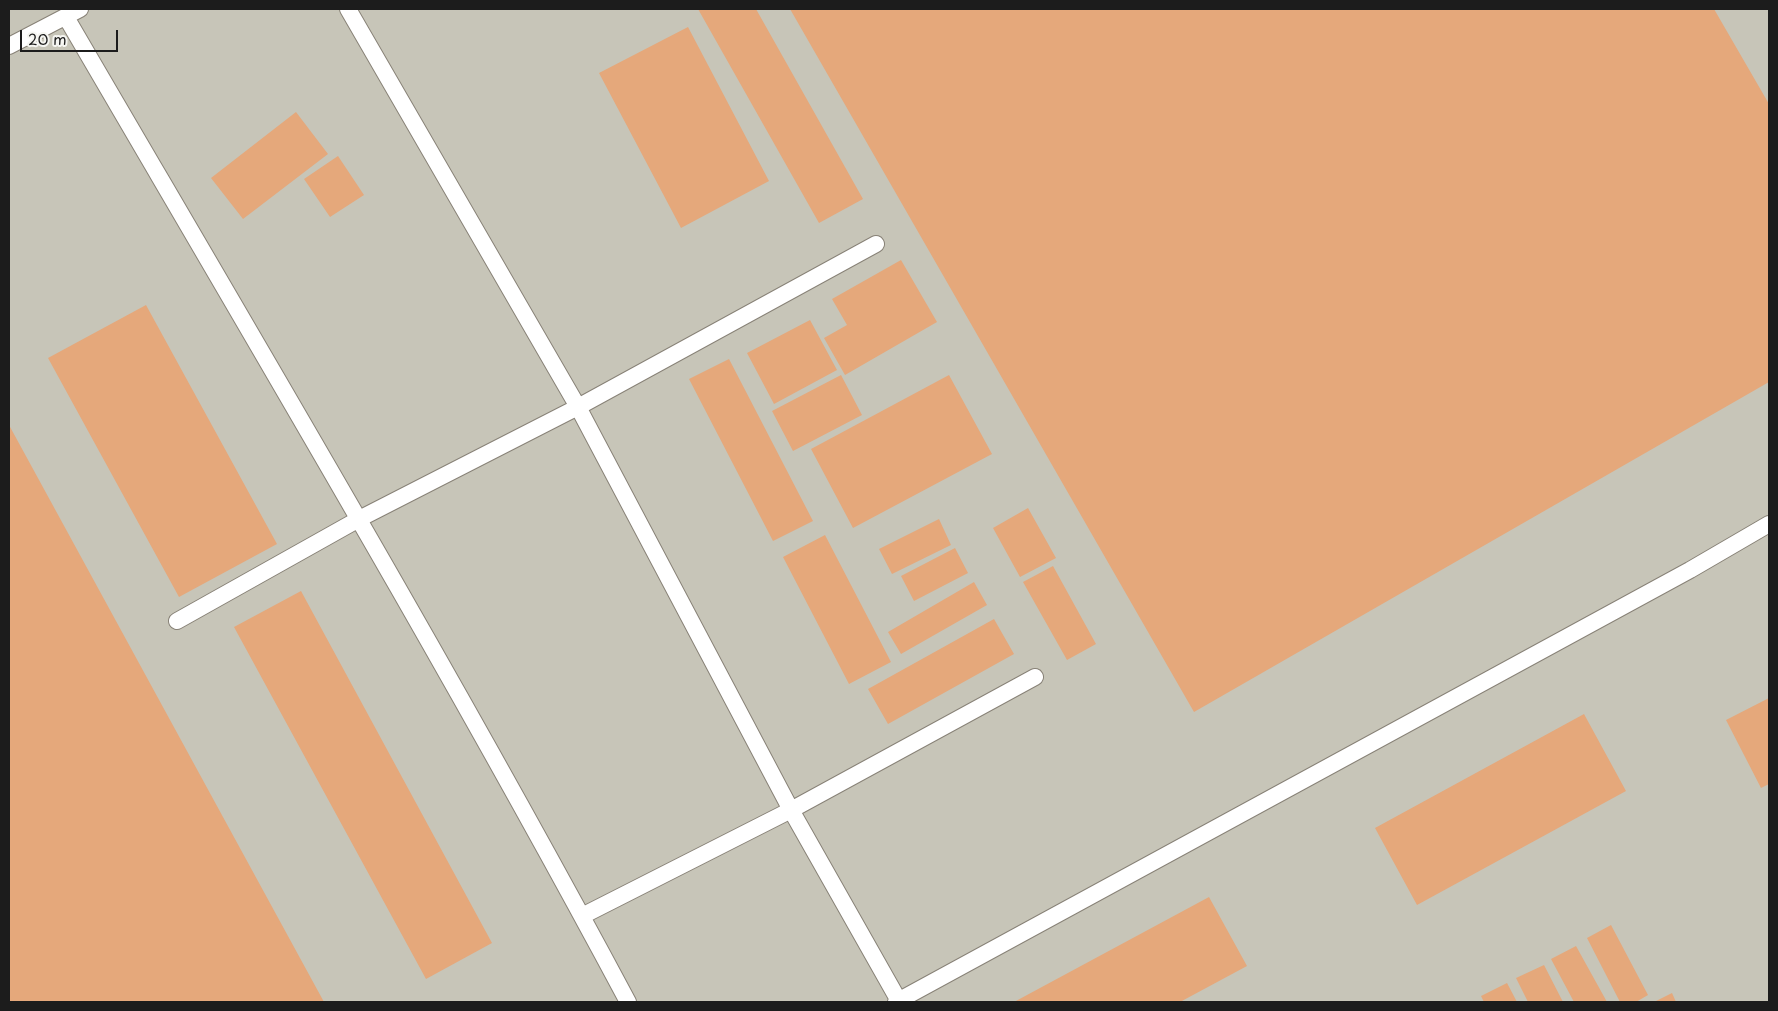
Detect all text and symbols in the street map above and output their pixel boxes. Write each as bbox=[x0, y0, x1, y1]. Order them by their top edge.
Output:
scale bar bbox=[22, 20, 120, 52]
text: 20 m bbox=[28, 27, 67, 50]

